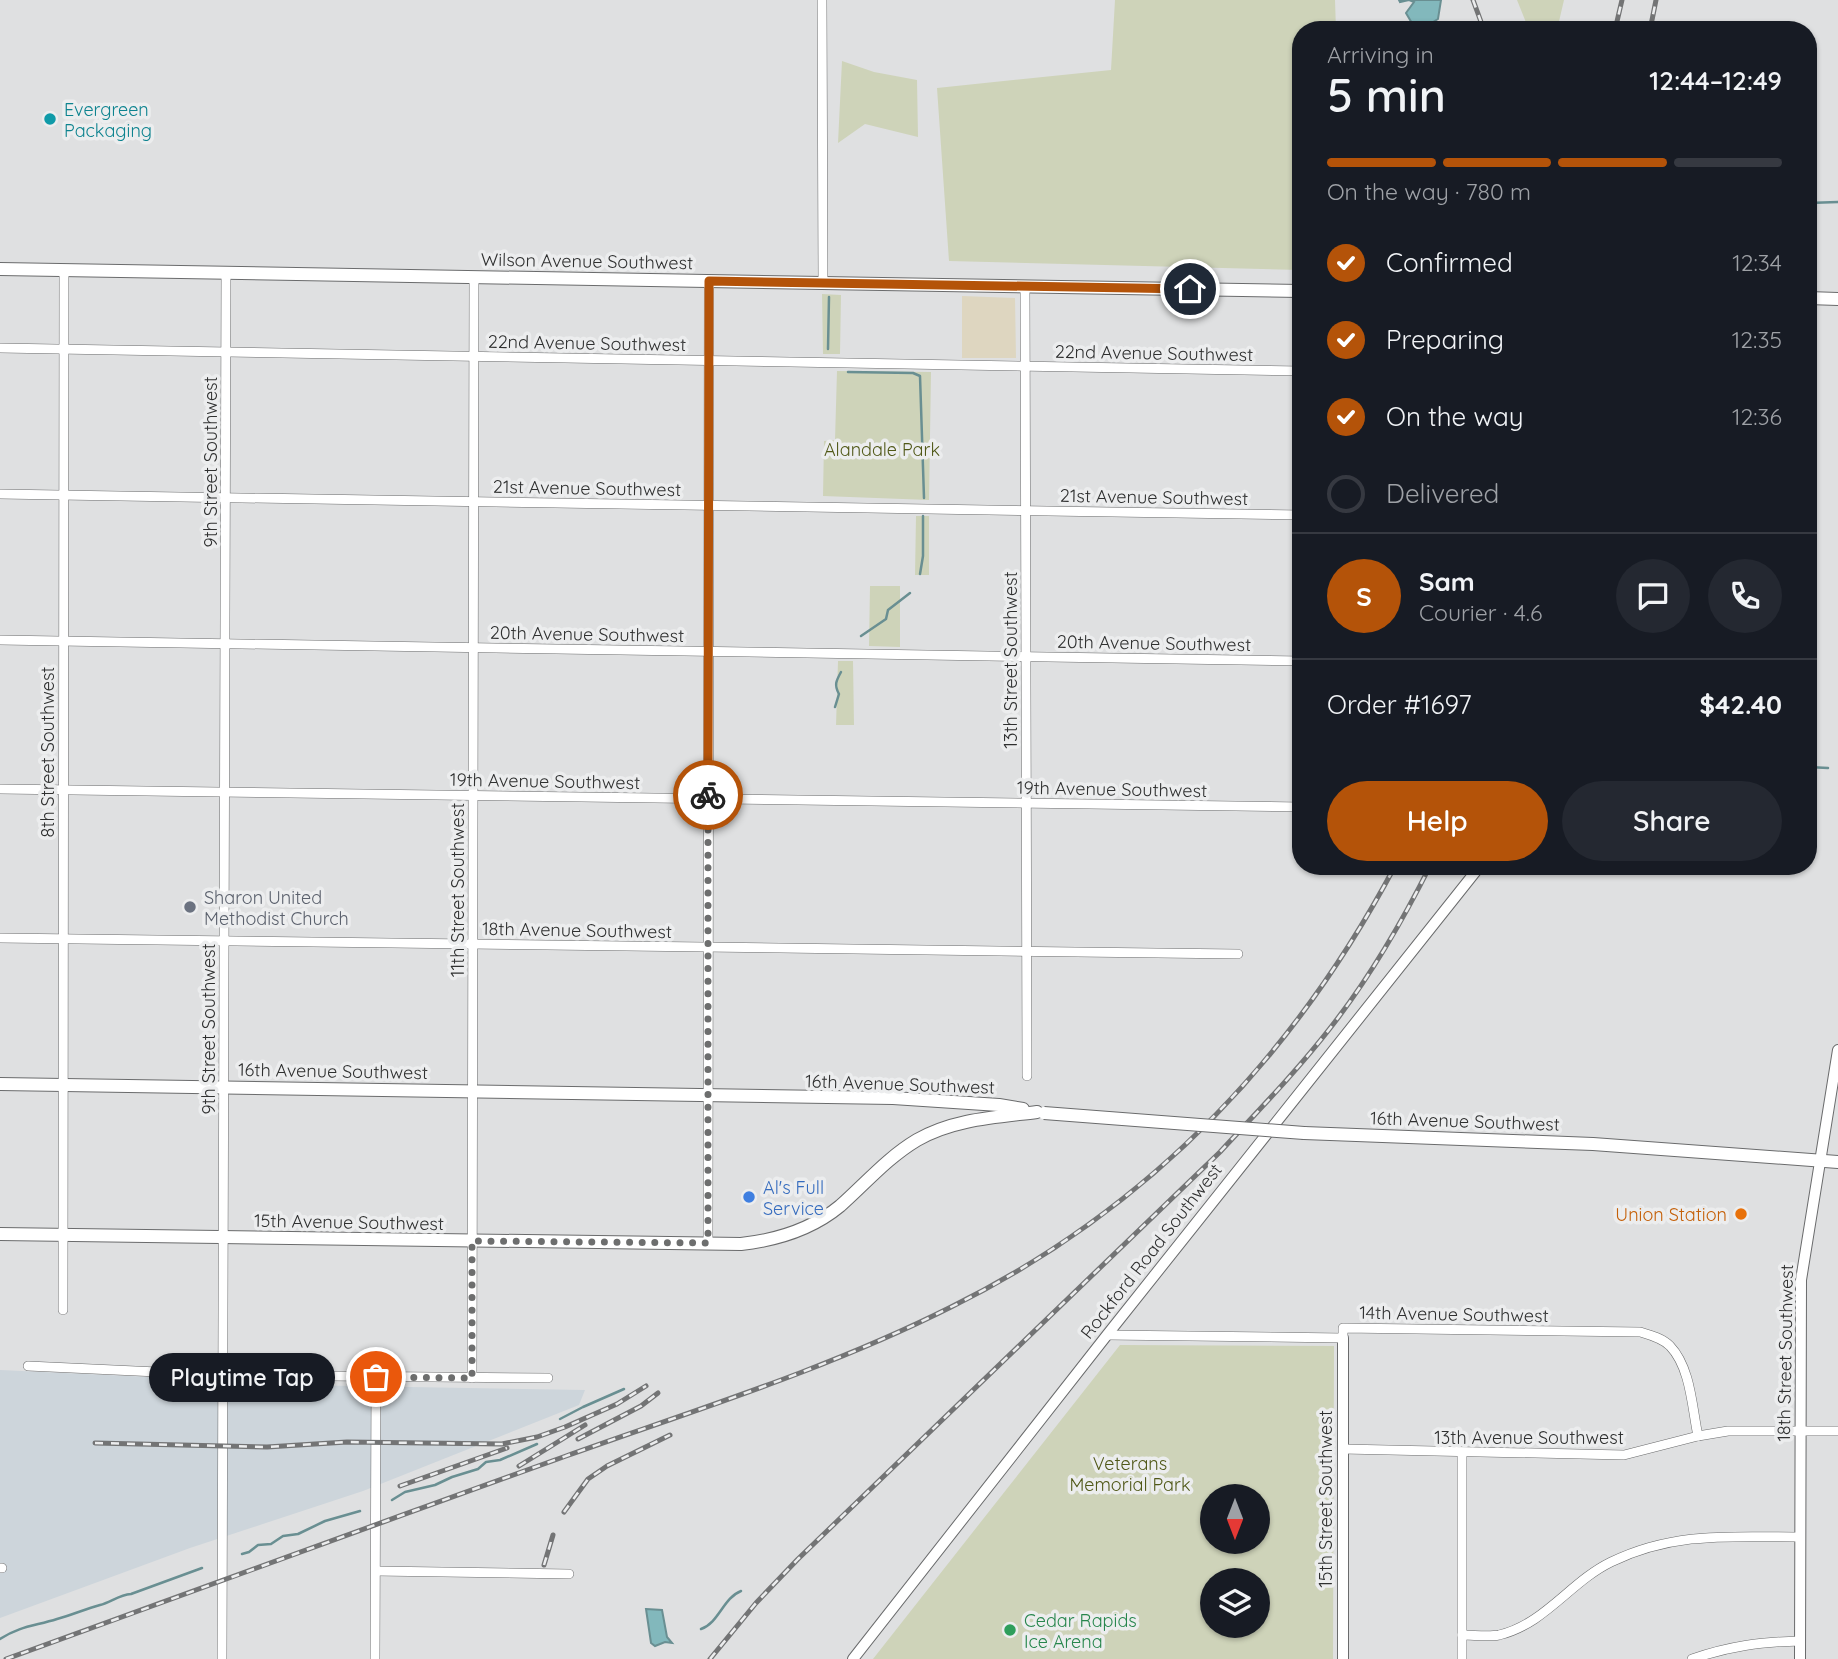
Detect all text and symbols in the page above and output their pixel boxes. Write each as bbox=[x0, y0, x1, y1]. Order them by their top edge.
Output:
text: Arriving in bbox=[1327, 40, 1434, 69]
text: 12:44–12:49 bbox=[1649, 64, 1782, 97]
text: 5 min bbox=[1327, 66, 1446, 124]
place label: Evergreen Packaging bbox=[64, 98, 152, 142]
marker: Evergreen Packaging bbox=[42, 111, 58, 127]
text: On the way · 780 m bbox=[1327, 177, 1531, 206]
icon: check bbox=[1327, 244, 1365, 282]
text: Confirmed bbox=[1386, 246, 1513, 279]
street label: Wilson Avenue Southwest bbox=[481, 248, 693, 274]
text: 12:34 bbox=[1732, 248, 1782, 277]
pin bbox=[1160, 259, 1220, 319]
icon: home bbox=[1171, 270, 1209, 308]
icon: check bbox=[1327, 321, 1365, 359]
text: Preparing bbox=[1386, 323, 1504, 356]
text: 12:35 bbox=[1732, 325, 1782, 354]
street label: 22nd Avenue Southwest bbox=[488, 330, 686, 356]
street label: 22nd Avenue Southwest bbox=[1055, 340, 1253, 366]
street label: 9th Street Southwest bbox=[199, 376, 222, 548]
icon: check bbox=[1327, 398, 1365, 436]
text: On the way bbox=[1386, 400, 1524, 433]
text: 12:36 bbox=[1732, 402, 1782, 431]
park label: Alandale Park bbox=[824, 438, 940, 461]
street label: 21st Avenue Southwest bbox=[493, 475, 681, 501]
text: Delivered bbox=[1386, 477, 1499, 510]
street label: 21st Avenue Southwest bbox=[1060, 484, 1248, 510]
button: chat bbox=[1616, 559, 1690, 633]
button: phone bbox=[1708, 559, 1782, 633]
text: Sam bbox=[1419, 565, 1475, 598]
street label: 13th Street Southwest bbox=[999, 571, 1022, 749]
text: S bbox=[1356, 580, 1372, 613]
text: Courier · 4.6 bbox=[1419, 598, 1542, 627]
street label: 20th Avenue Southwest bbox=[490, 621, 684, 647]
street label: 20th Avenue Southwest bbox=[1057, 630, 1251, 656]
street label: 8th Street Southwest bbox=[36, 667, 59, 837]
text: Order #1697 bbox=[1327, 688, 1472, 721]
text: $42.40 bbox=[1699, 688, 1782, 721]
courier bbox=[673, 760, 743, 830]
street label: 19th Avenue Southwest bbox=[450, 768, 640, 794]
icon: bike bbox=[689, 776, 727, 814]
street label: 19th Avenue Southwest bbox=[1017, 776, 1207, 802]
button: Help bbox=[1327, 781, 1548, 861]
button: Share bbox=[1562, 781, 1782, 861]
street label: 11th Street Southwest bbox=[446, 803, 469, 977]
place label: Sharon United Methodist Church bbox=[204, 886, 349, 930]
marker: Sharon United Methodist Church bbox=[182, 899, 198, 915]
street label: 18th Avenue Southwest bbox=[482, 917, 672, 943]
street label: 9th Street Southwest bbox=[197, 943, 220, 1115]
street label: 16th Avenue Southwest bbox=[238, 1058, 428, 1084]
street label: 16th Avenue Southwest bbox=[805, 1069, 995, 1099]
street label: 16th Avenue Southwest bbox=[1370, 1106, 1560, 1136]
street label: Rockford Road Southwest bbox=[1075, 1159, 1227, 1343]
place label: Al's Full Service bbox=[763, 1176, 824, 1220]
marker: Al's Full Service bbox=[741, 1189, 757, 1205]
place label: Union Station bbox=[1615, 1203, 1727, 1226]
marker: Union Station bbox=[1733, 1206, 1749, 1222]
street label: 15th Avenue Southwest bbox=[254, 1209, 444, 1235]
street label: 18th Street Southwest bbox=[1772, 1264, 1798, 1442]
street label: 14th Avenue Southwest bbox=[1359, 1301, 1549, 1327]
pin bbox=[346, 1347, 406, 1407]
callout: Playtime Tap bbox=[148, 1352, 334, 1402]
icon: bag bbox=[357, 1358, 395, 1396]
text: Playtime Tap bbox=[171, 1363, 313, 1392]
street label: 15th Street Southwest bbox=[1314, 1410, 1337, 1588]
street label: 13th Avenue Southwest bbox=[1434, 1426, 1624, 1449]
park label: Veterans Memorial Park bbox=[1069, 1452, 1191, 1496]
north arrow bbox=[1200, 1484, 1270, 1554]
map controls bbox=[1200, 1484, 1270, 1638]
button: layers bbox=[1200, 1568, 1270, 1638]
place label: Cedar Rapids Ice Arena bbox=[1024, 1609, 1137, 1653]
marker: Cedar Rapids Ice Arena bbox=[1002, 1622, 1018, 1638]

